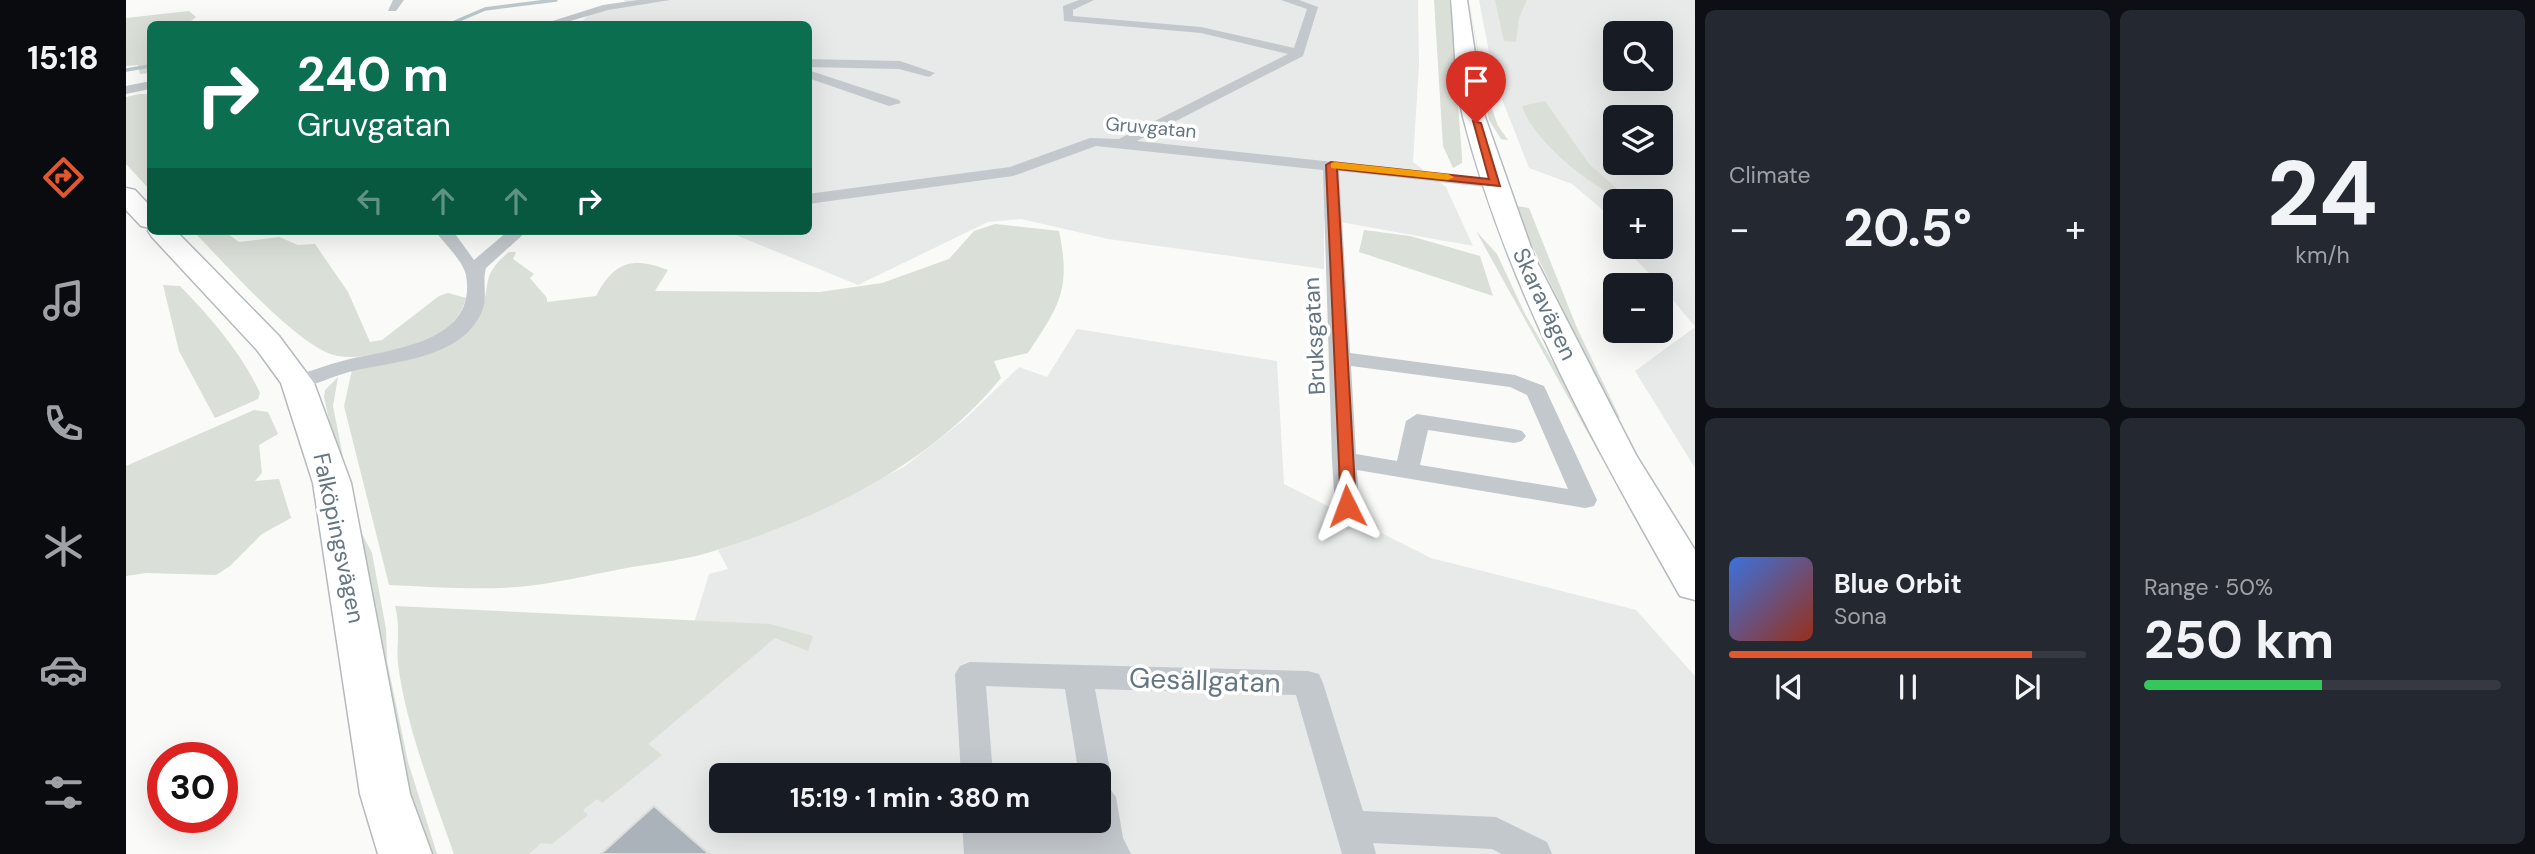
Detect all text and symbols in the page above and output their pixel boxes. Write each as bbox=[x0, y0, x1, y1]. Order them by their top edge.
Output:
map controls bbox=[1603, 21, 1673, 343]
button: search bbox=[1603, 21, 1673, 91]
text: 15:18 bbox=[27, 37, 99, 79]
text: 240 m bbox=[297, 42, 449, 106]
icon: right bbox=[182, 49, 273, 140]
pin bbox=[1446, 51, 1506, 123]
icon: arrive bbox=[1457, 62, 1495, 100]
text: Gruvgatan bbox=[297, 104, 451, 146]
button: layers bbox=[1603, 105, 1673, 175]
street label: Gruvgatan bbox=[1104, 111, 1198, 144]
text: 24 bbox=[2267, 135, 2378, 253]
icon: directions bbox=[39, 153, 88, 202]
text: Climate bbox=[1729, 160, 1811, 190]
icon: left bbox=[351, 182, 389, 220]
icon: ahead bbox=[424, 182, 462, 220]
icon: ahead bbox=[497, 182, 535, 220]
icon: right bbox=[570, 182, 608, 220]
button: + bbox=[1603, 189, 1673, 259]
text: 20.5° bbox=[1843, 194, 1972, 262]
text: − bbox=[1729, 204, 1750, 254]
text: + bbox=[2065, 204, 2086, 254]
text: km/h bbox=[2295, 240, 2350, 270]
street label: Skaravägen bbox=[1506, 243, 1584, 365]
button: − bbox=[1603, 273, 1673, 343]
icon: music bbox=[39, 276, 88, 325]
street label: Bruksgatan bbox=[1296, 276, 1332, 396]
icon: phone bbox=[39, 399, 88, 448]
street label: Falköpingsvägen bbox=[306, 450, 372, 626]
position arrow bbox=[1310, 469, 1384, 543]
icon: climate bbox=[39, 522, 88, 571]
text: Blue Orbit bbox=[1834, 567, 1962, 601]
text: Range · 50% bbox=[2144, 572, 2273, 602]
text: Sona bbox=[1834, 601, 1887, 631]
text: 250 km bbox=[2144, 606, 2334, 674]
icon: car bbox=[39, 645, 88, 694]
street label: Gesällgatan bbox=[1129, 659, 1281, 702]
icon: previous bbox=[1770, 668, 1808, 706]
icon: pause bbox=[1889, 668, 1927, 706]
icon: next bbox=[2008, 668, 2046, 706]
speed limit sign: 30 bbox=[147, 742, 238, 833]
icon: filters bbox=[39, 768, 88, 817]
text: 15:19 · 1 min · 380 m bbox=[790, 781, 1030, 815]

